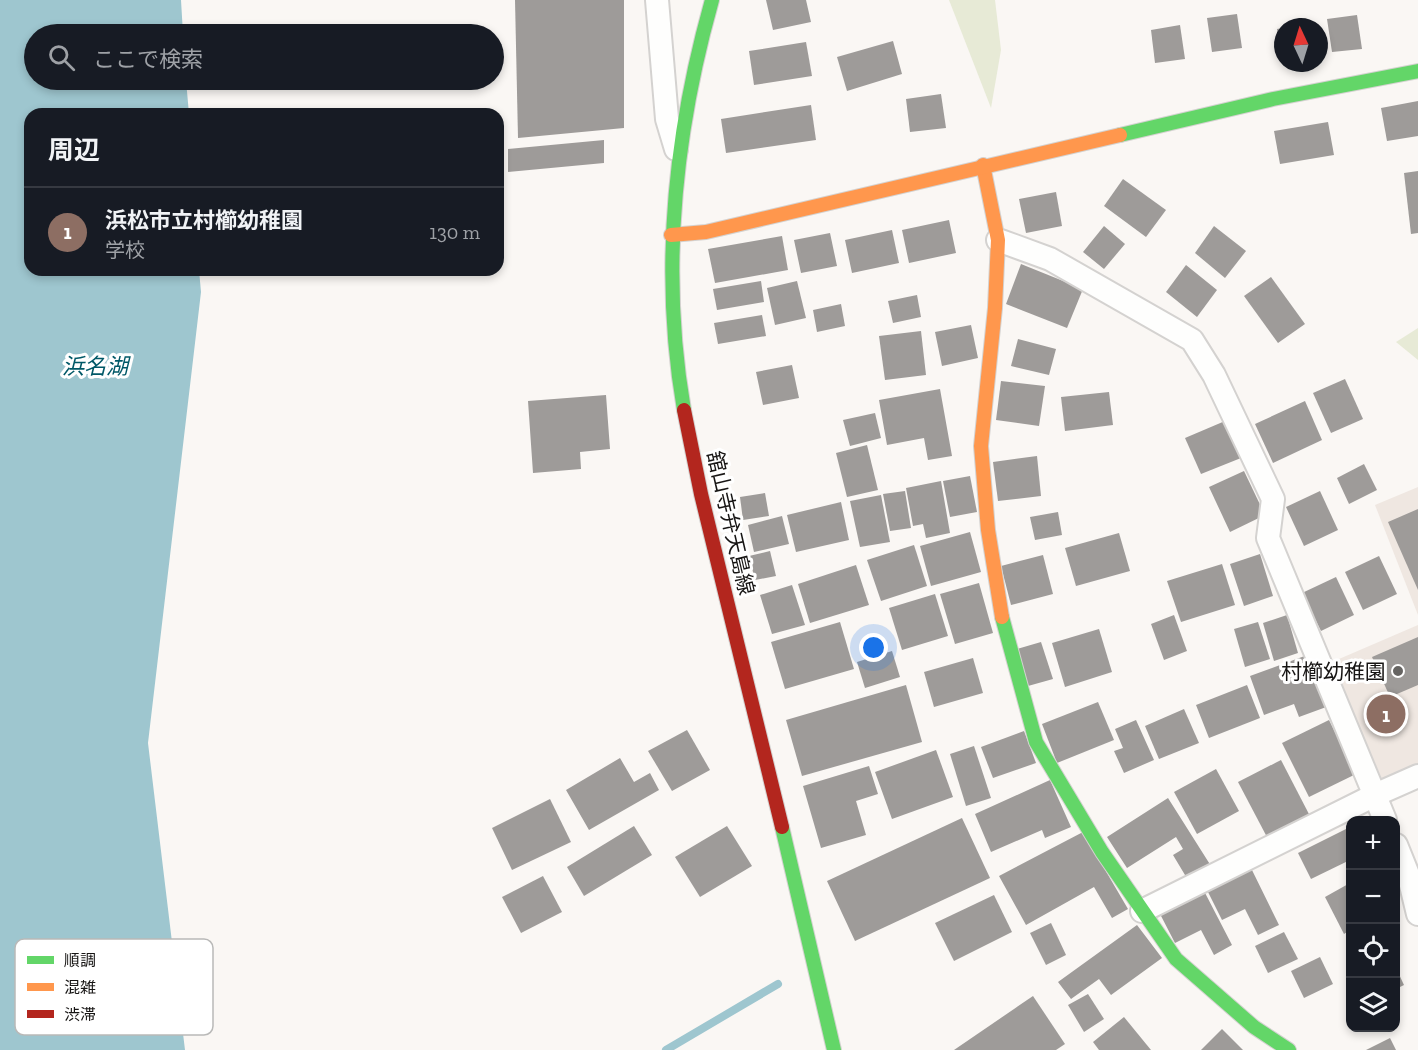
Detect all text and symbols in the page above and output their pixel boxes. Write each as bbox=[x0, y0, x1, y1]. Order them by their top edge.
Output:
north arrow bbox=[1274, 18, 1328, 72]
search box bbox=[24, 24, 504, 90]
icon: search bbox=[45, 41, 78, 74]
text: ここで検索 bbox=[93, 46, 203, 73]
text: 周辺 bbox=[48, 134, 100, 166]
text: 浜松市立村櫛幼稚園 bbox=[105, 207, 303, 234]
text: 1 bbox=[63, 220, 72, 244]
text: 130 m bbox=[429, 220, 480, 244]
text: 学校 bbox=[105, 238, 145, 262]
water label: 浜名湖 bbox=[62, 353, 131, 380]
street label: 舘山寺弁天島線 bbox=[702, 449, 760, 597]
your location bbox=[859, 633, 888, 662]
place label: 村櫛幼稚園 bbox=[1281, 659, 1386, 684]
marker: 村櫛幼稚園 bbox=[1391, 664, 1405, 678]
pin: 1 bbox=[1366, 692, 1406, 736]
map controls bbox=[1346, 816, 1400, 1032]
button: + bbox=[1346, 816, 1400, 870]
button: − bbox=[1346, 870, 1400, 924]
button: locate bbox=[1346, 924, 1400, 978]
legend bbox=[15, 939, 213, 1035]
text: 順調 bbox=[64, 951, 96, 970]
text: 混雑 bbox=[64, 978, 96, 997]
button: layers bbox=[1346, 978, 1400, 1032]
text: 渋滞 bbox=[64, 1005, 96, 1024]

